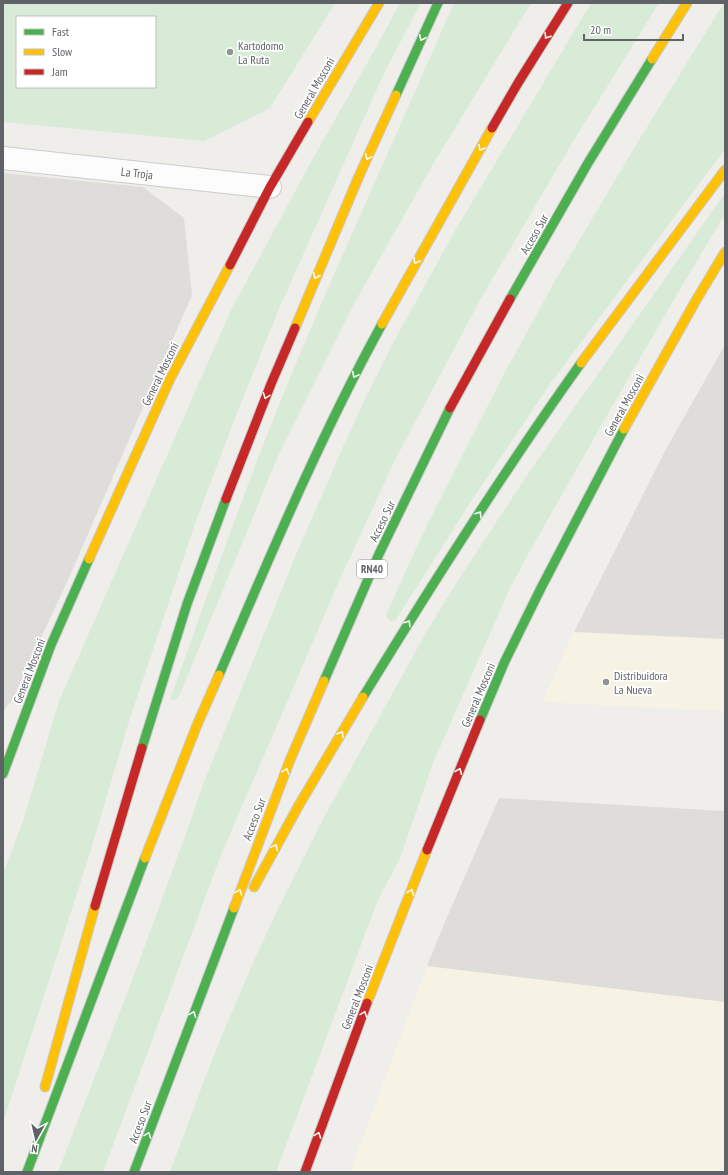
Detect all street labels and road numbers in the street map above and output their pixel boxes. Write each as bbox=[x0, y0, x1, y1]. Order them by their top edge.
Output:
street label: General Mosconi bbox=[290, 55, 338, 121]
street label: La Troja bbox=[120, 164, 154, 182]
street label: Acceso Sur bbox=[516, 211, 552, 257]
street label: General Mosconi bbox=[138, 340, 182, 408]
street label: General Mosconi bbox=[601, 371, 647, 439]
street label: Acceso Sur bbox=[366, 497, 399, 544]
road number: RN40 bbox=[357, 560, 387, 578]
street label: General Mosconi bbox=[10, 636, 48, 706]
street label: General Mosconi bbox=[458, 661, 498, 729]
street label: Acceso Sur bbox=[239, 795, 269, 842]
street label: General Mosconi bbox=[338, 962, 376, 1032]
street label: Acceso Sur bbox=[125, 1098, 155, 1145]

